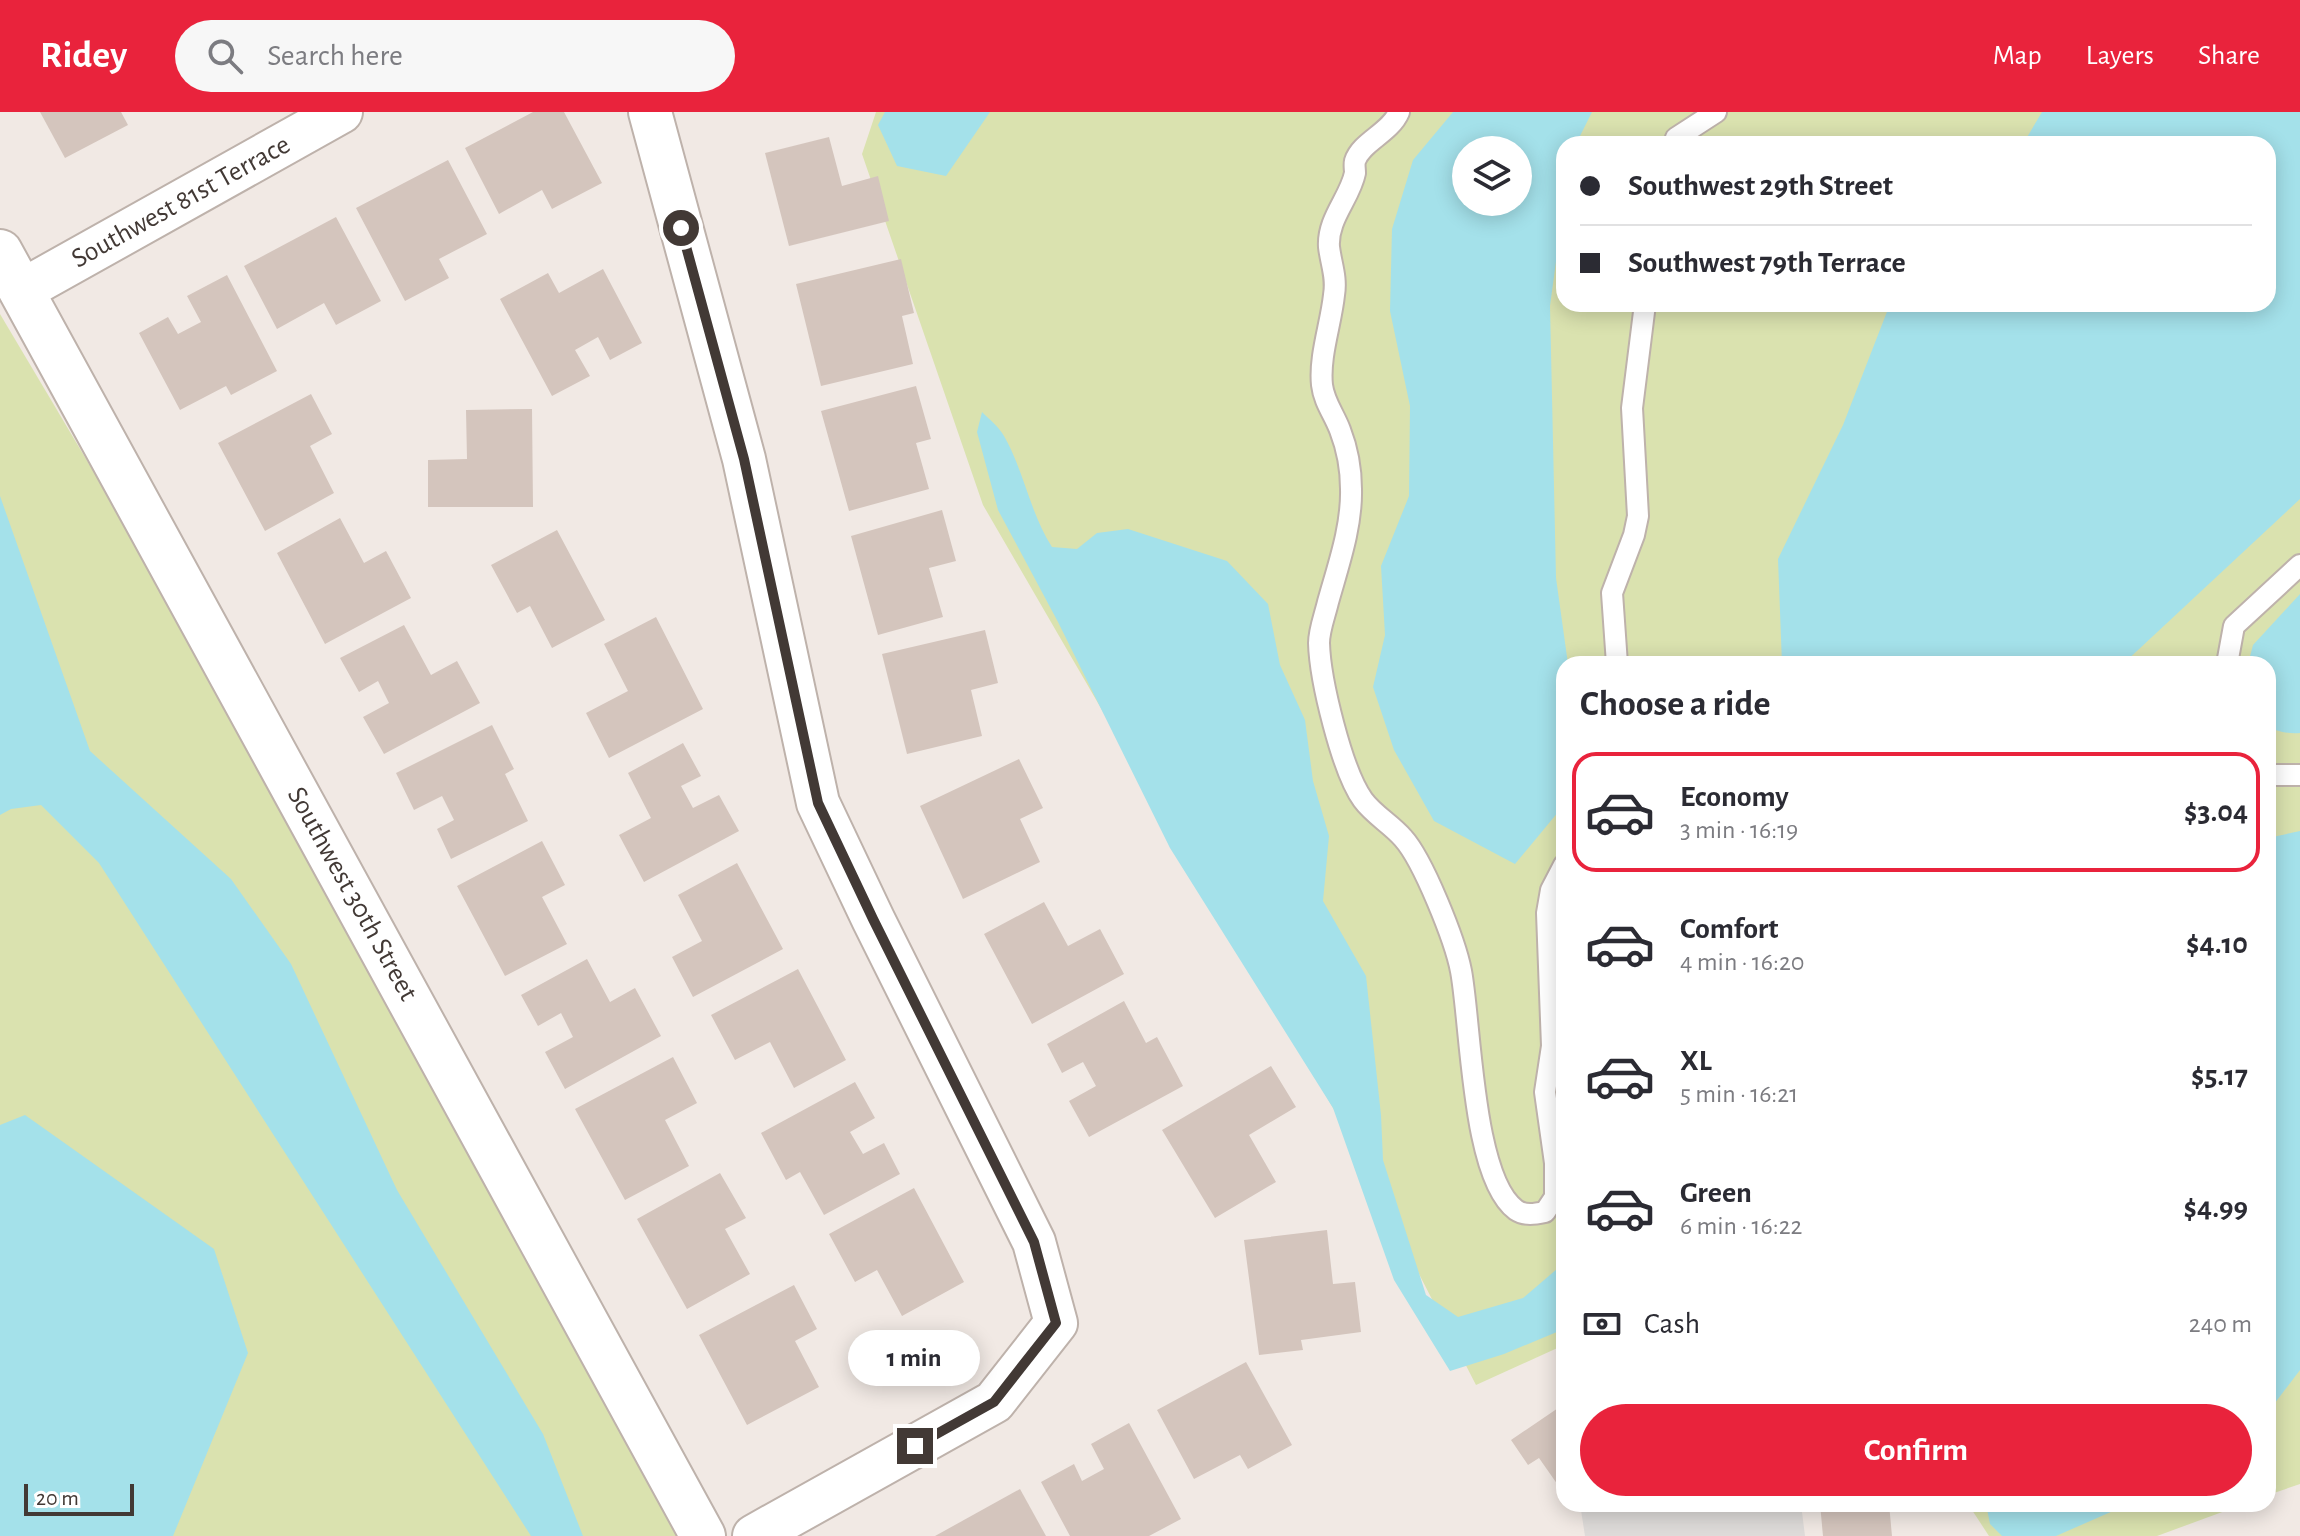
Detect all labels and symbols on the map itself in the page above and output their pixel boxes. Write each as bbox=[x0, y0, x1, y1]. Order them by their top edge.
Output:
street label: Southwest 81st Terrace bbox=[67, 130, 295, 274]
route start bbox=[663, 210, 699, 246]
street label: Southwest 30th Street bbox=[282, 783, 422, 1005]
callout: 1 min bbox=[849, 1330, 981, 1386]
route end bbox=[897, 1428, 933, 1464]
scale bar bbox=[24, 1480, 134, 1516]

